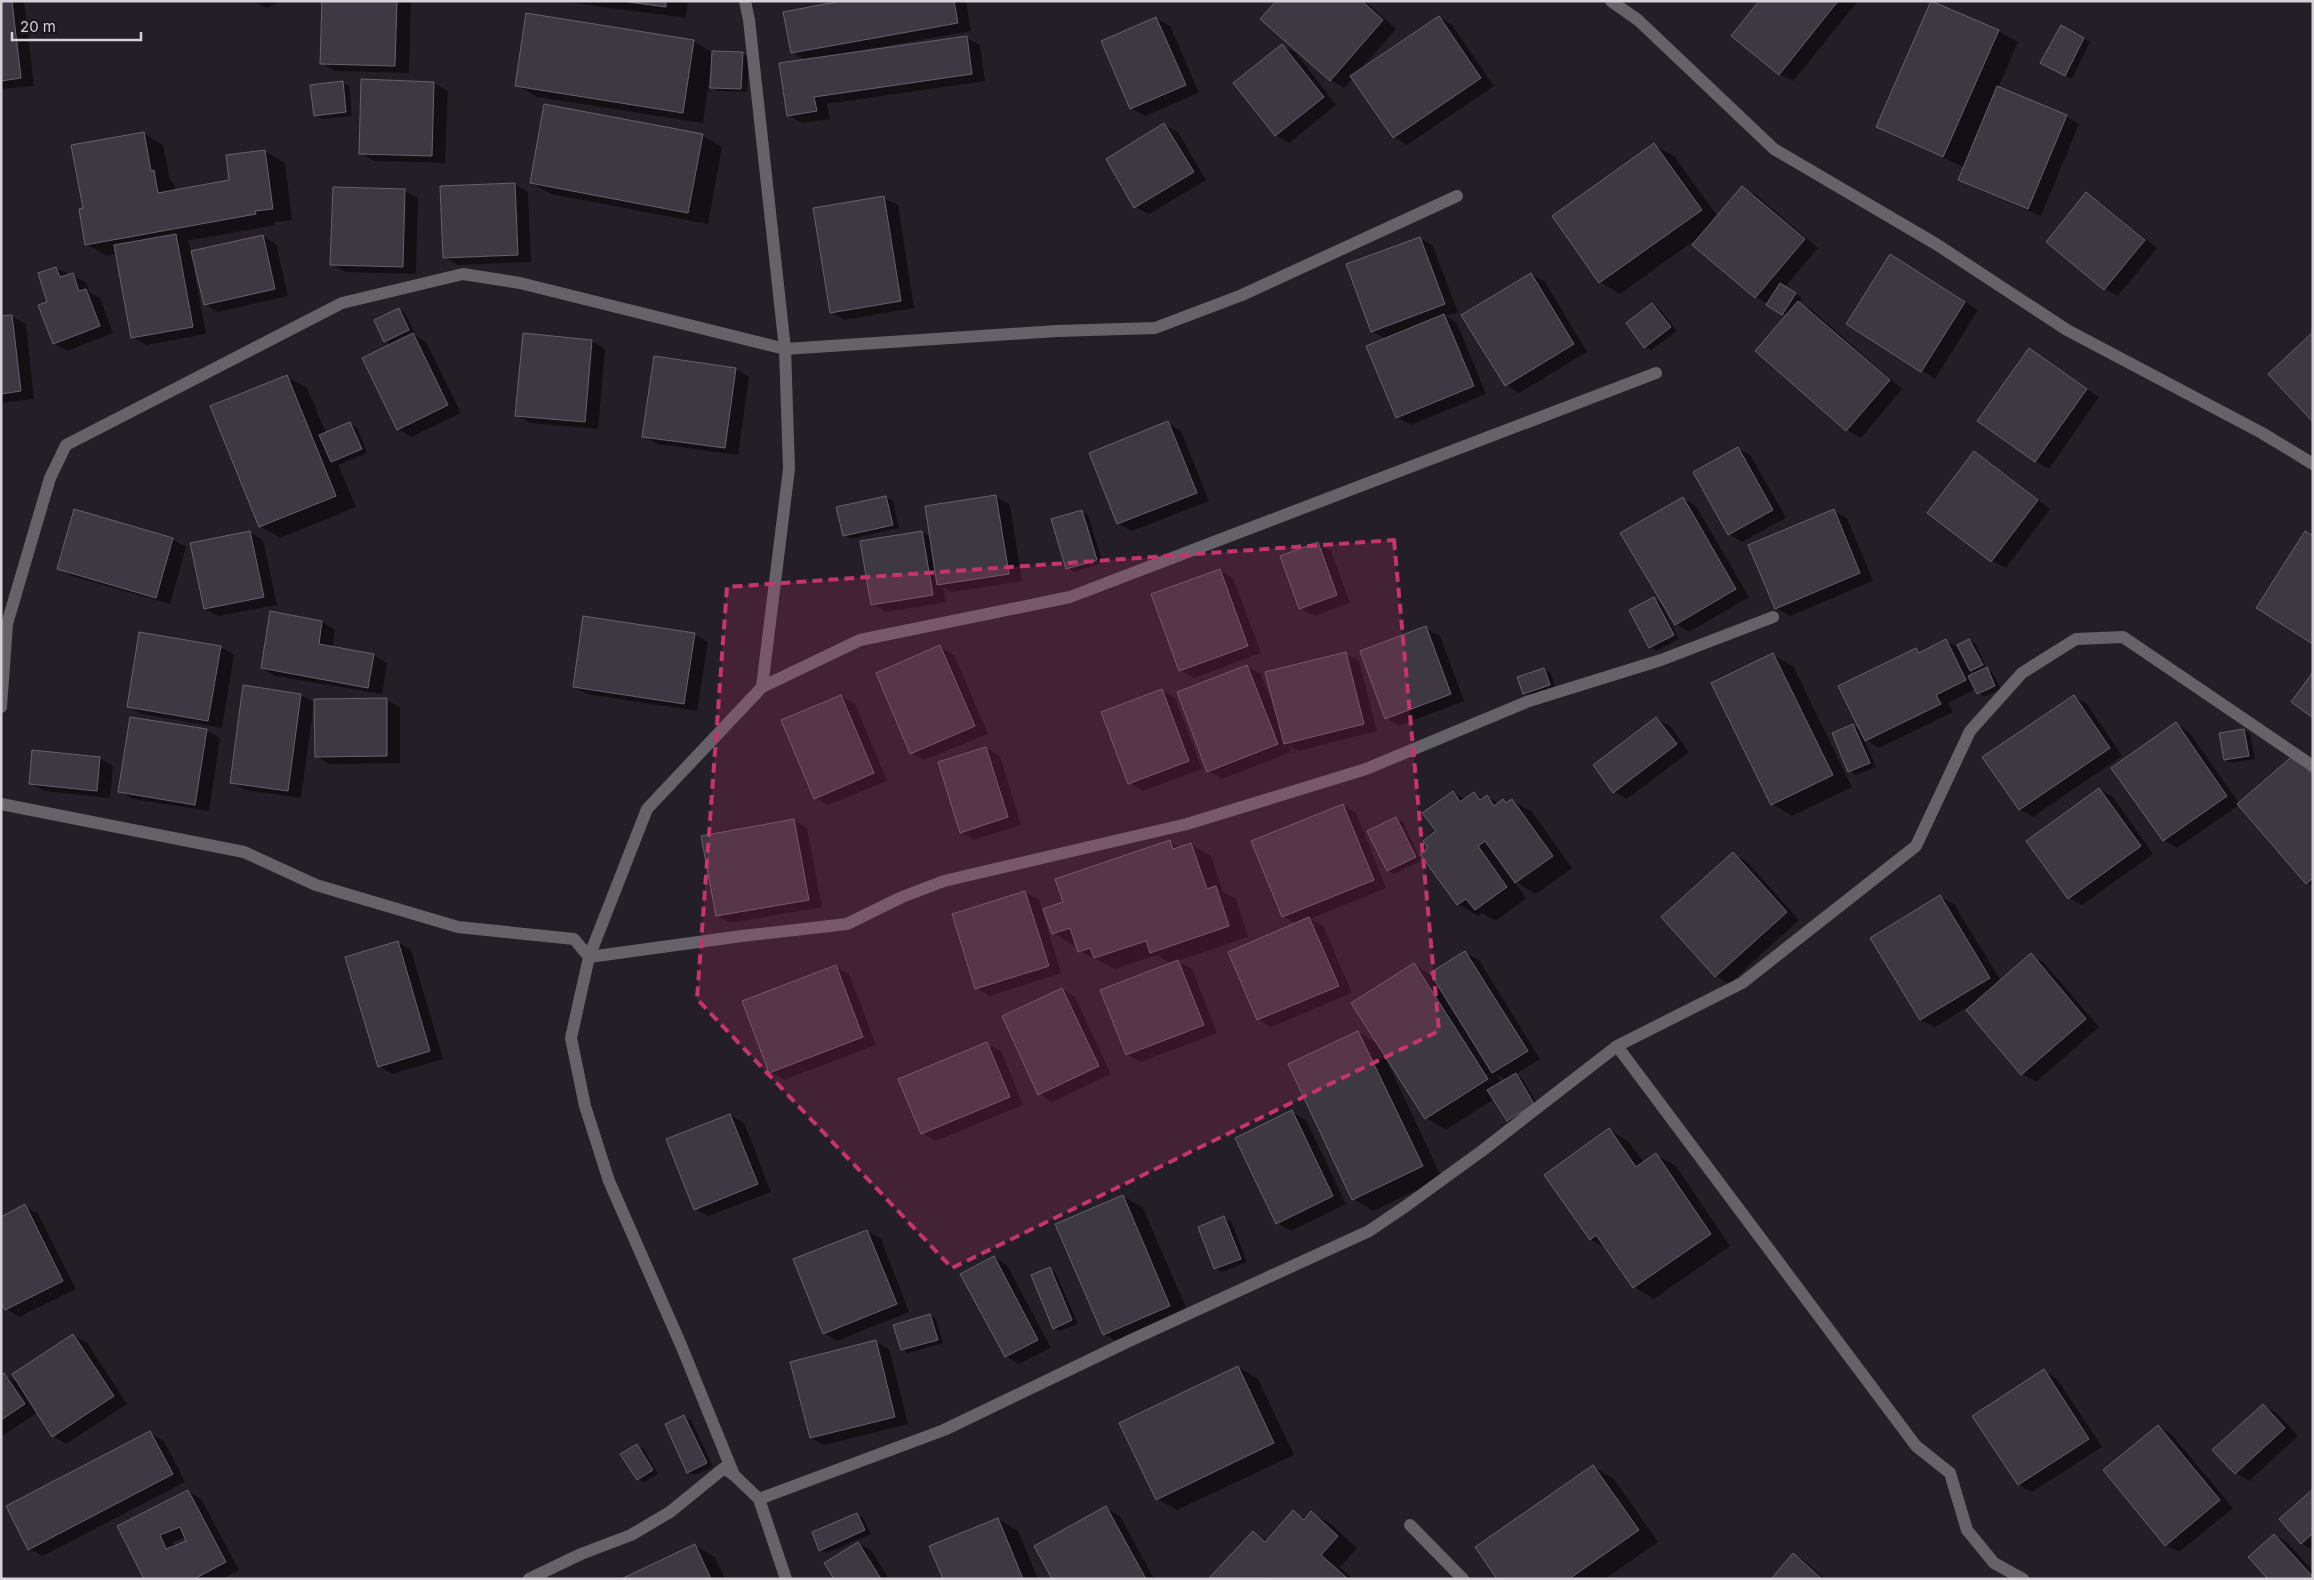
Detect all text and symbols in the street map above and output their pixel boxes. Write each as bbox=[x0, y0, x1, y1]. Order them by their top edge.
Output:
scale bar bbox=[12, 10, 141, 42]
text: 20 m bbox=[20, 17, 56, 36]

